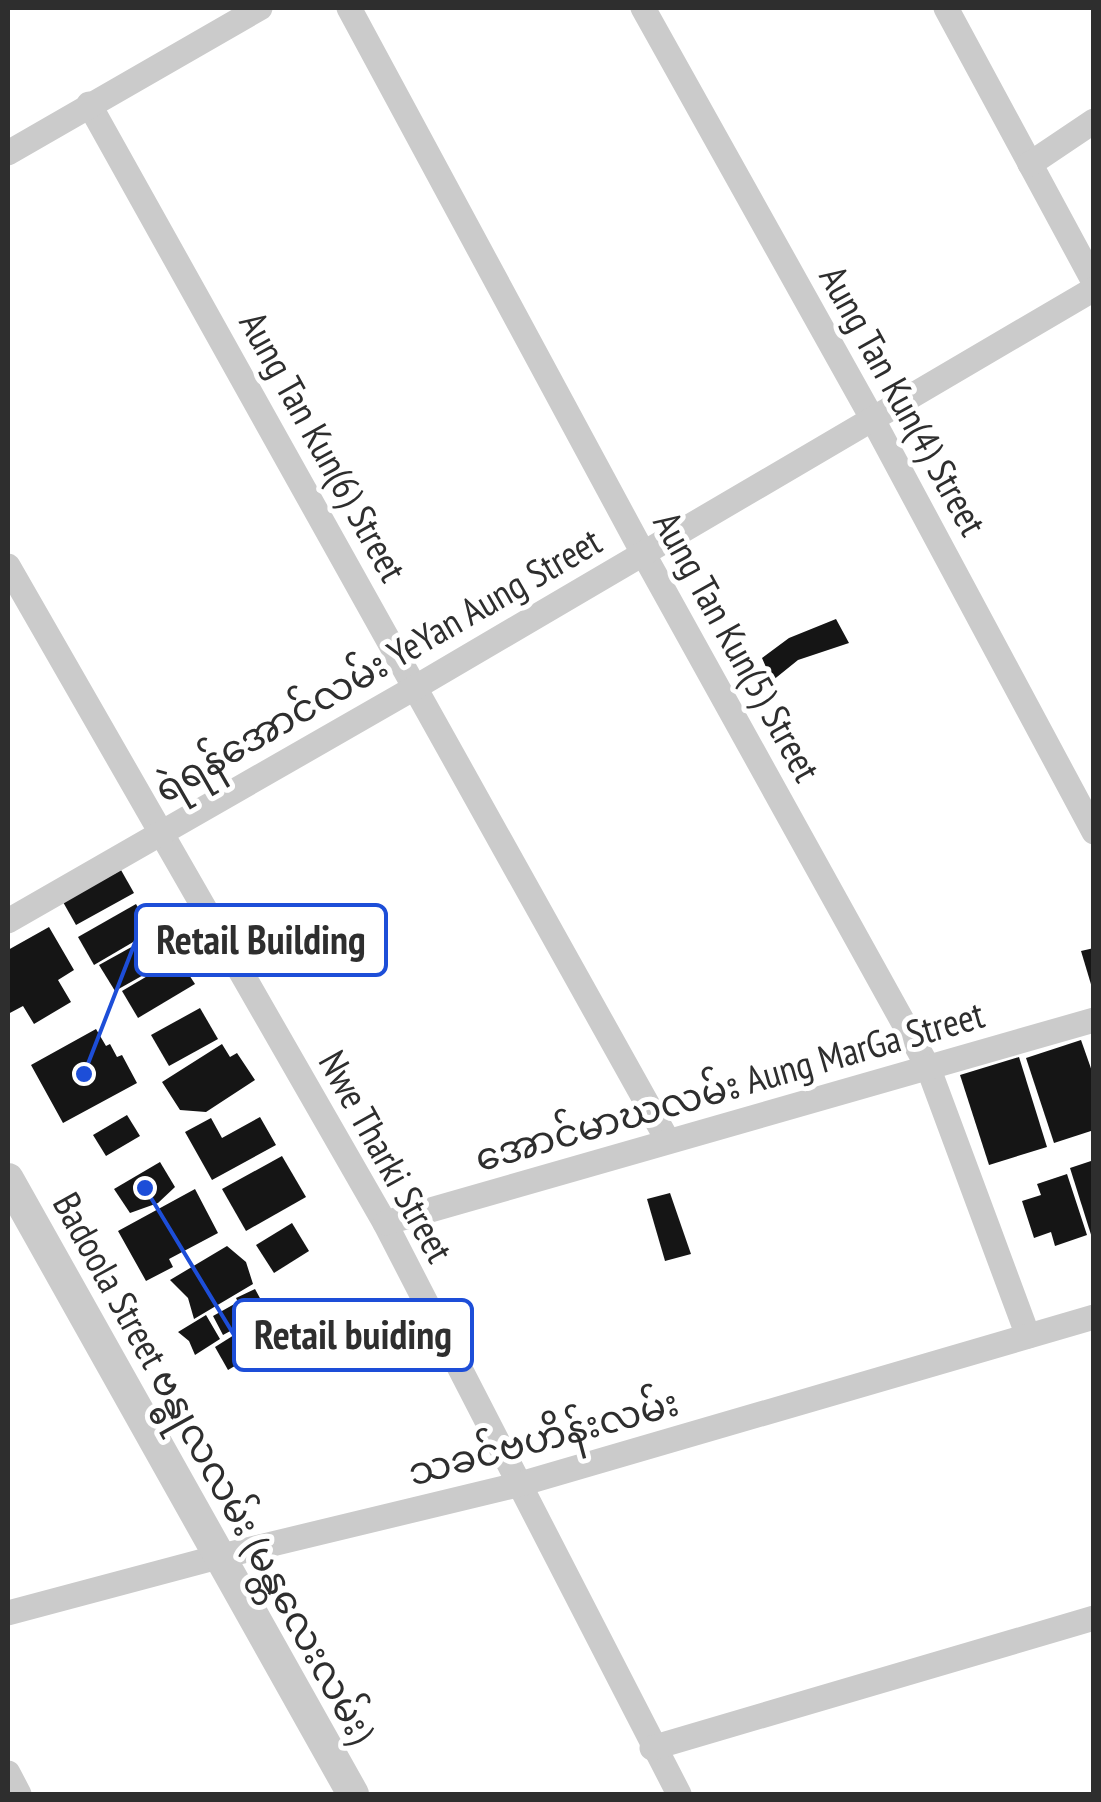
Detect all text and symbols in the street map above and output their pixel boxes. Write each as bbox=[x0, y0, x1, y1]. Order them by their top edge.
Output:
street label: Aung Tan Kun(4) Street bbox=[810, 257, 999, 544]
street label: Aung Tan Kun(6) Street bbox=[230, 303, 419, 590]
street label: Aung Tan Kun(5) Street bbox=[644, 503, 833, 790]
street label: ရဲရန်အောင်လမ်း YeYan Aung Street bbox=[145, 515, 614, 819]
callout: Retail Building bbox=[136, 905, 386, 975]
text: Retail Building bbox=[156, 913, 366, 965]
street label: အောင်မာဃလမ်း Aung MarGa Street bbox=[469, 989, 990, 1181]
street label: Nwe Tharki Street bbox=[309, 1042, 465, 1271]
street label: Badoola Street ဗန္ဓုလလမ်း (မန္တလေးလမ်း) bbox=[35, 1183, 387, 1755]
callout: Retail buiding bbox=[234, 1300, 472, 1370]
text: Retail buiding bbox=[254, 1308, 452, 1360]
street label: သခင်ဗဟိန်းလမ်း bbox=[402, 1376, 686, 1503]

